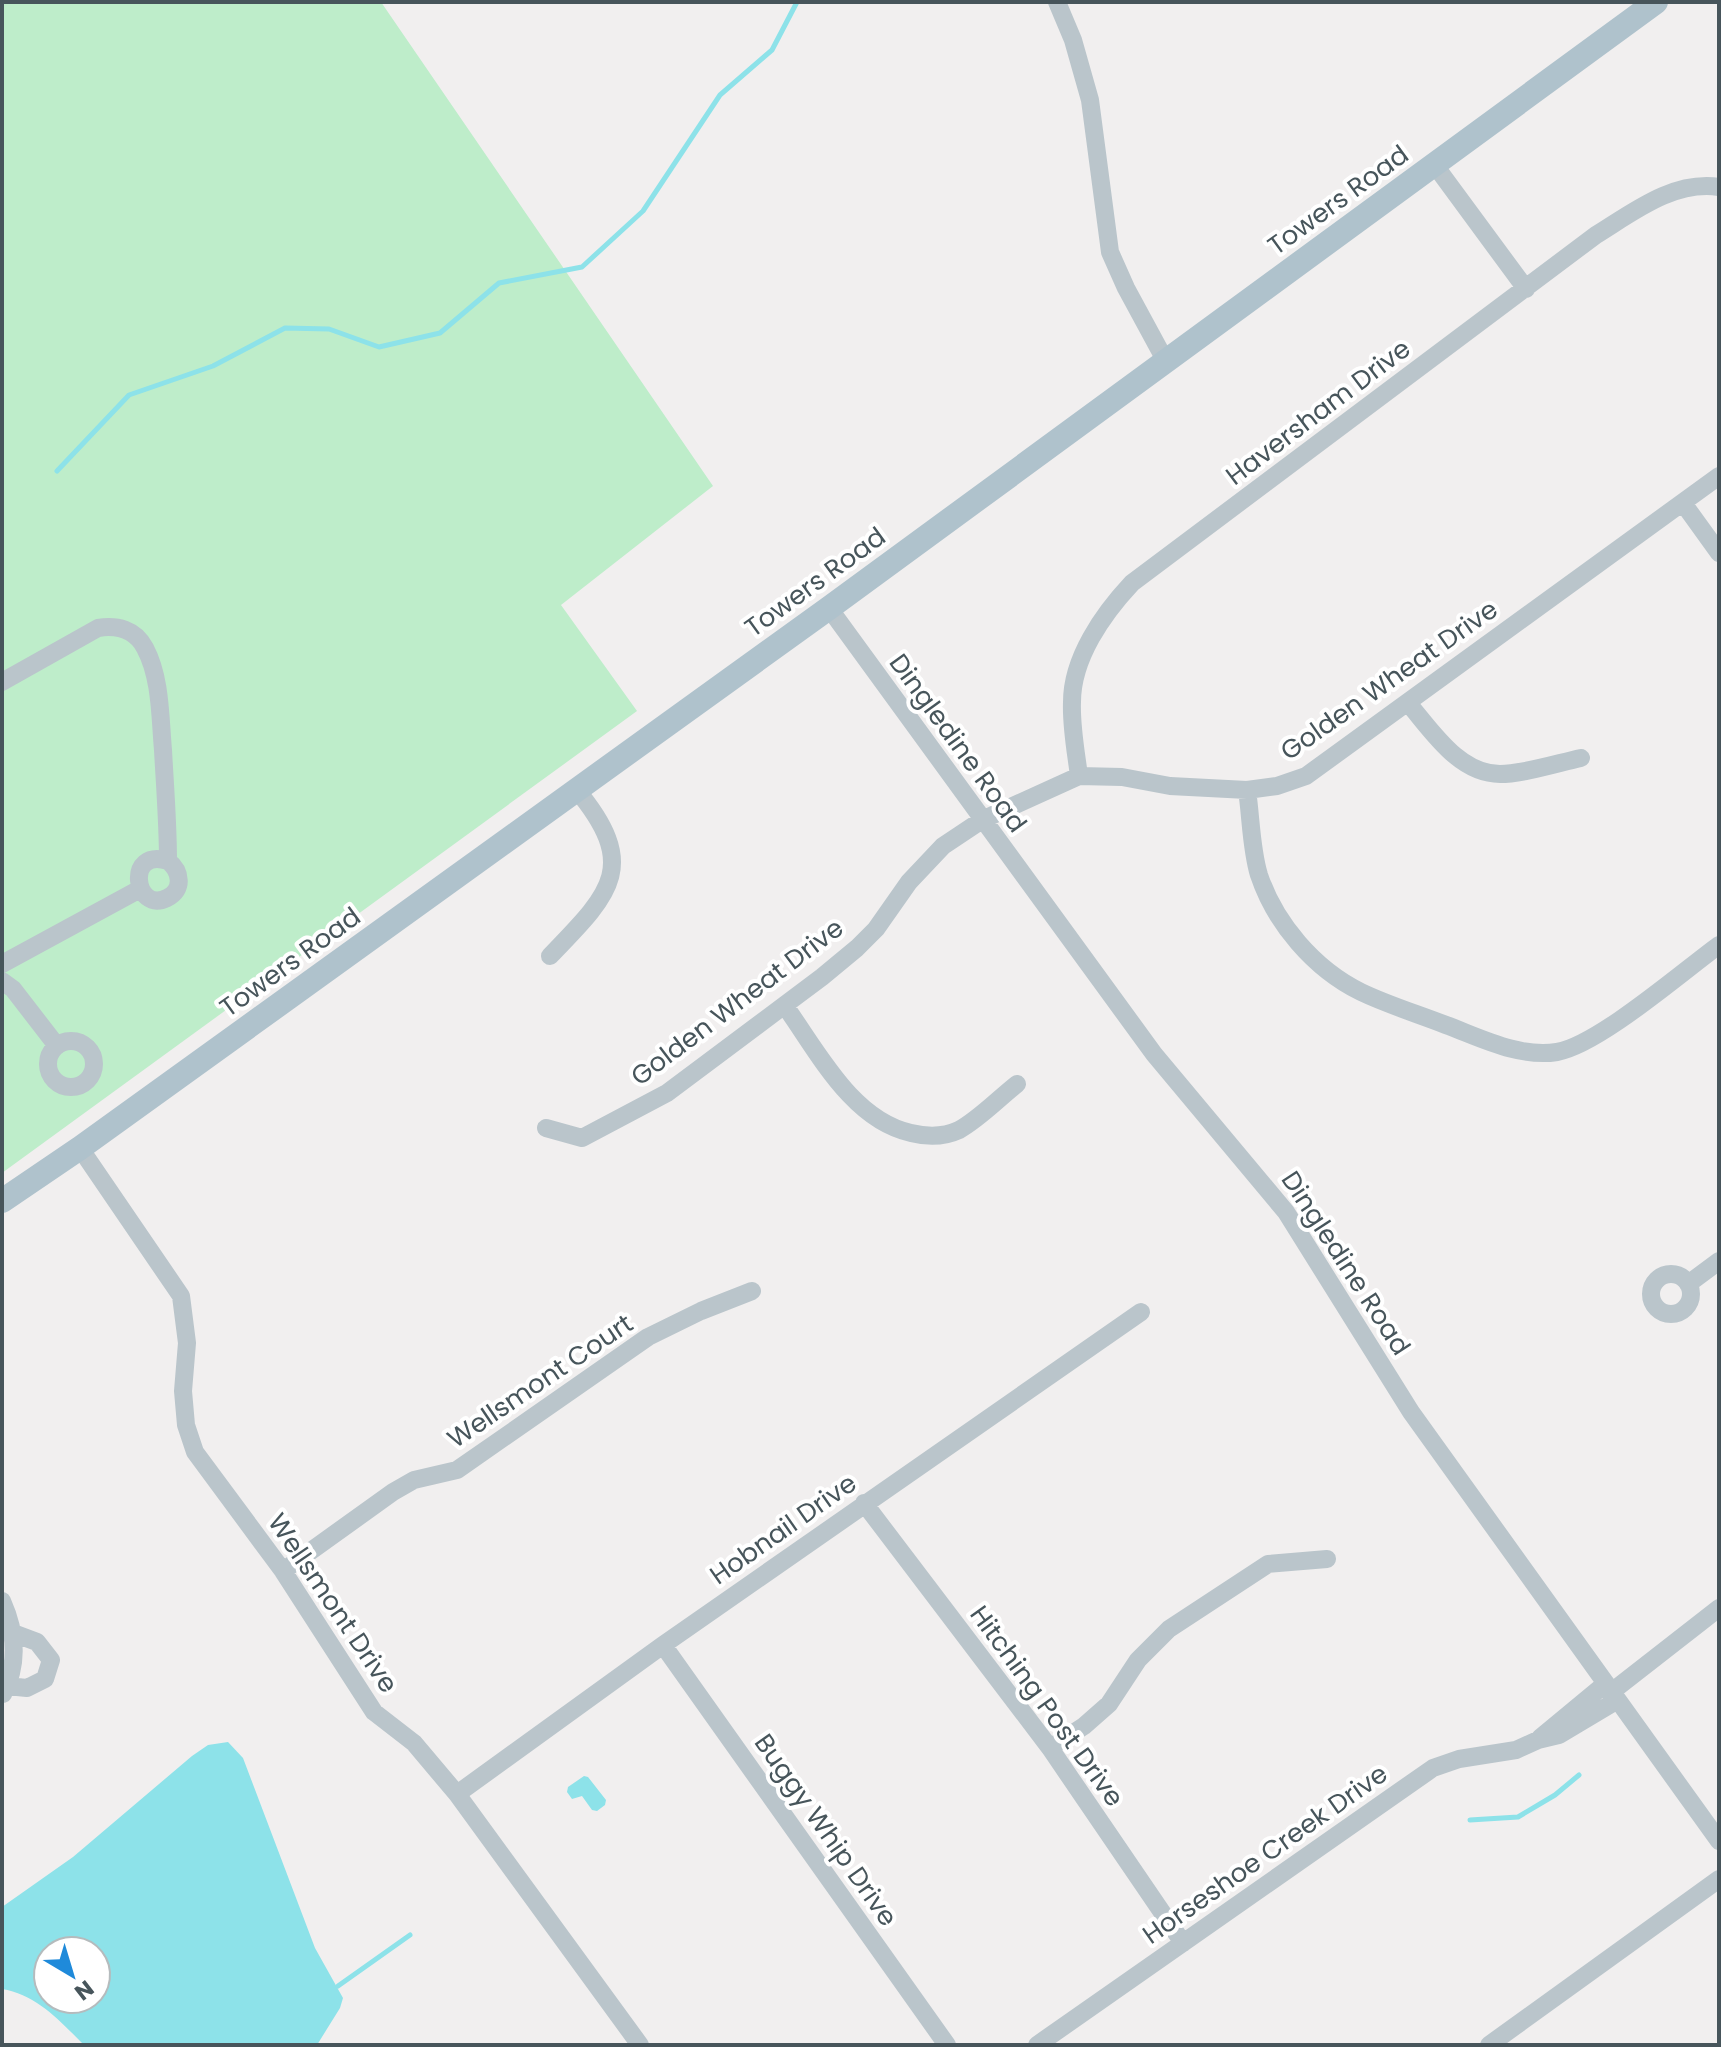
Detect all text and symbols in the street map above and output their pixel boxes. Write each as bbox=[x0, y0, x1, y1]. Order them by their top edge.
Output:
street label: Towers Road bbox=[1260, 137, 1416, 263]
street label: Haversham Drive bbox=[1218, 331, 1418, 493]
street label: Towers Road bbox=[737, 519, 893, 645]
street label: Golden Wheat Drive bbox=[1273, 591, 1505, 769]
street label: Dingledine Road bbox=[881, 646, 1035, 840]
street label: Towers Road bbox=[212, 899, 368, 1025]
street label: Golden Wheat Drive bbox=[623, 910, 851, 1094]
street label: Dingledine Road bbox=[1273, 1164, 1419, 1362]
street label: Wellsmont Court bbox=[440, 1305, 640, 1457]
street label: Hobnail Drive bbox=[702, 1465, 864, 1593]
street label: Wellsmont Drive bbox=[259, 1506, 407, 1700]
street label: Hitching Post Drive bbox=[962, 1598, 1132, 1814]
street label: Buggy Whip Drive bbox=[746, 1727, 906, 1933]
street label: Horseshoe Creek Drive bbox=[1135, 1756, 1395, 1952]
north arrow bbox=[32, 1935, 112, 2015]
text: N bbox=[68, 1973, 100, 2008]

